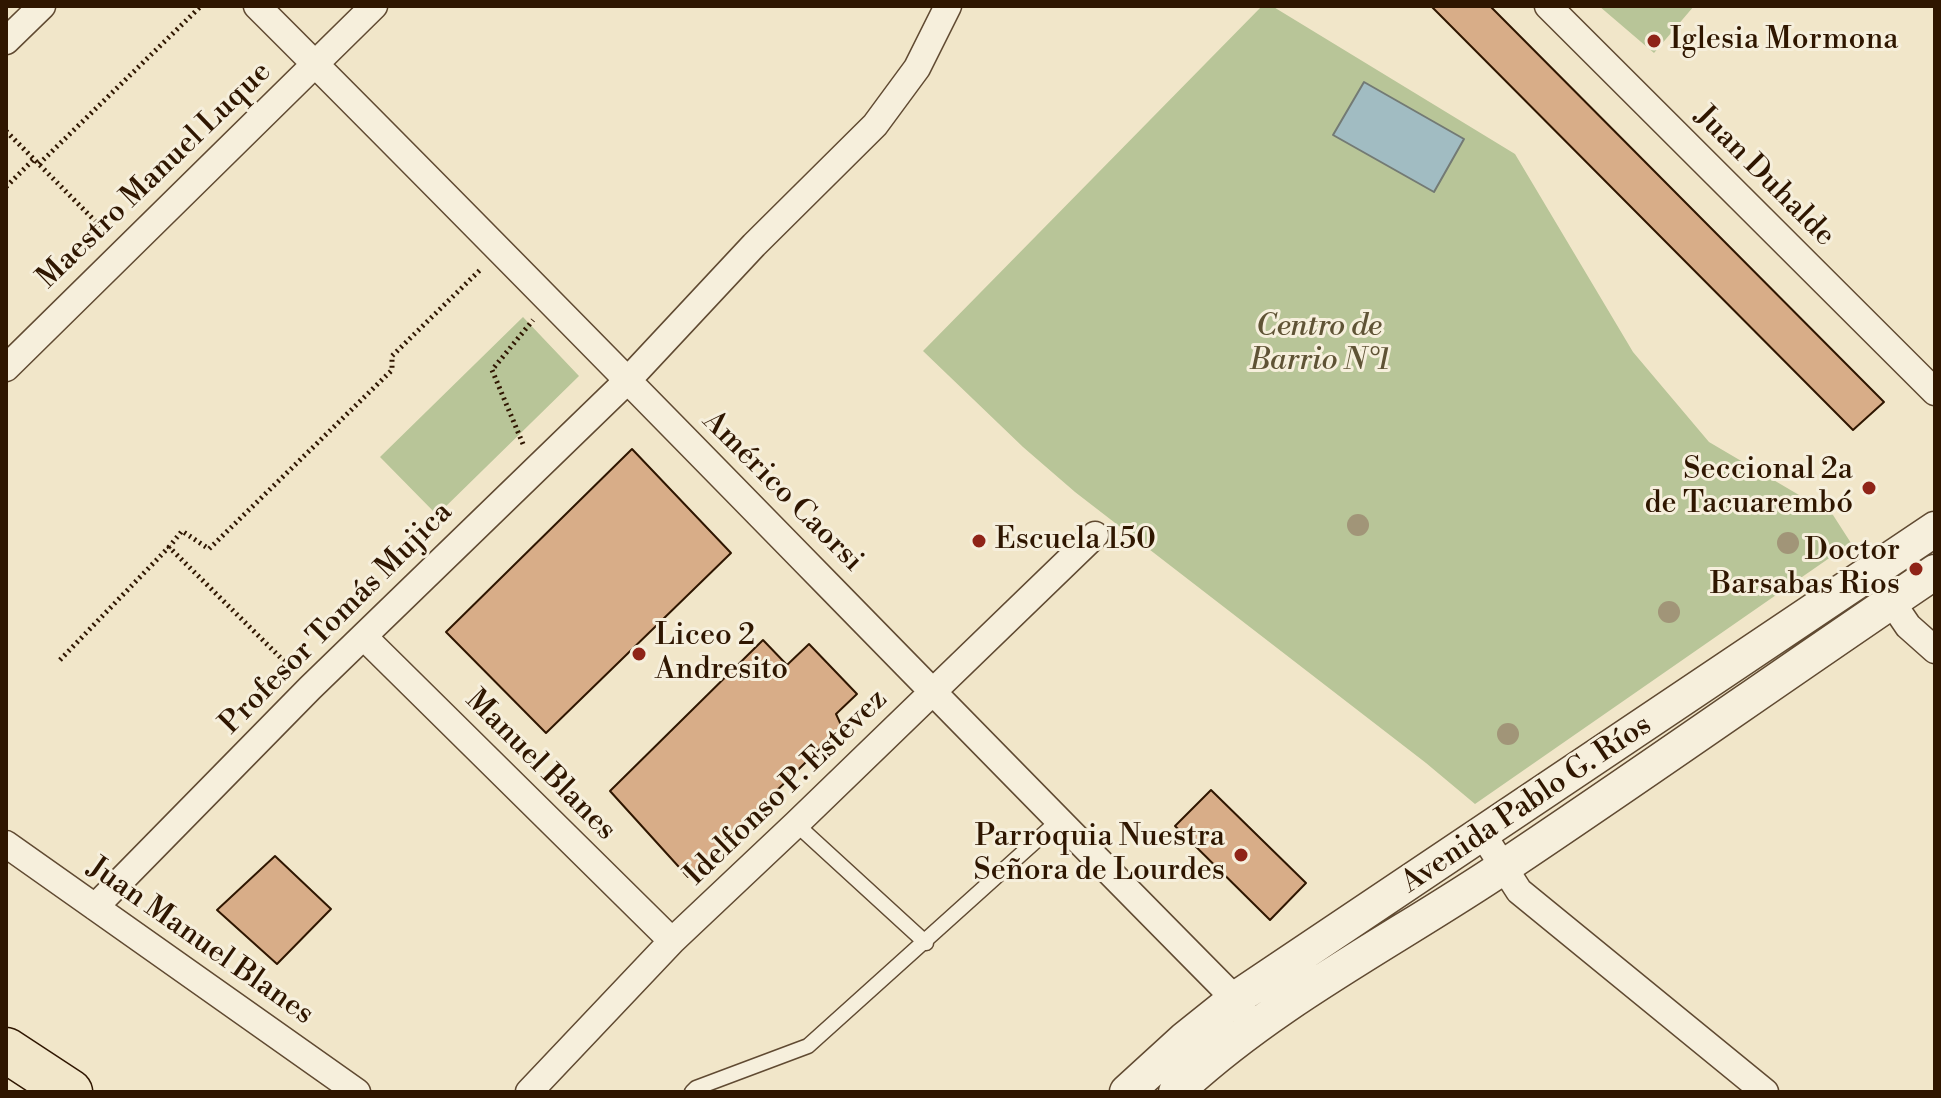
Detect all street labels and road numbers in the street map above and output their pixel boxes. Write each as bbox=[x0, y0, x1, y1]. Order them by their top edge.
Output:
street label: Maestro Manuel Luque bbox=[31, 55, 279, 297]
street label: Juan Duhalde bbox=[1686, 99, 1842, 255]
street label: Américo Caorsi bbox=[694, 404, 870, 580]
street label: Profesor Tomás Mujica bbox=[213, 495, 461, 743]
street label: Idelfonso P. Estevez bbox=[678, 682, 896, 894]
street label: Manuel Blanes bbox=[457, 683, 623, 849]
street label: Avenida Pablo G. Ríos bbox=[1395, 708, 1659, 902]
street label: Juan Manuel Blanes bbox=[80, 851, 320, 1033]

